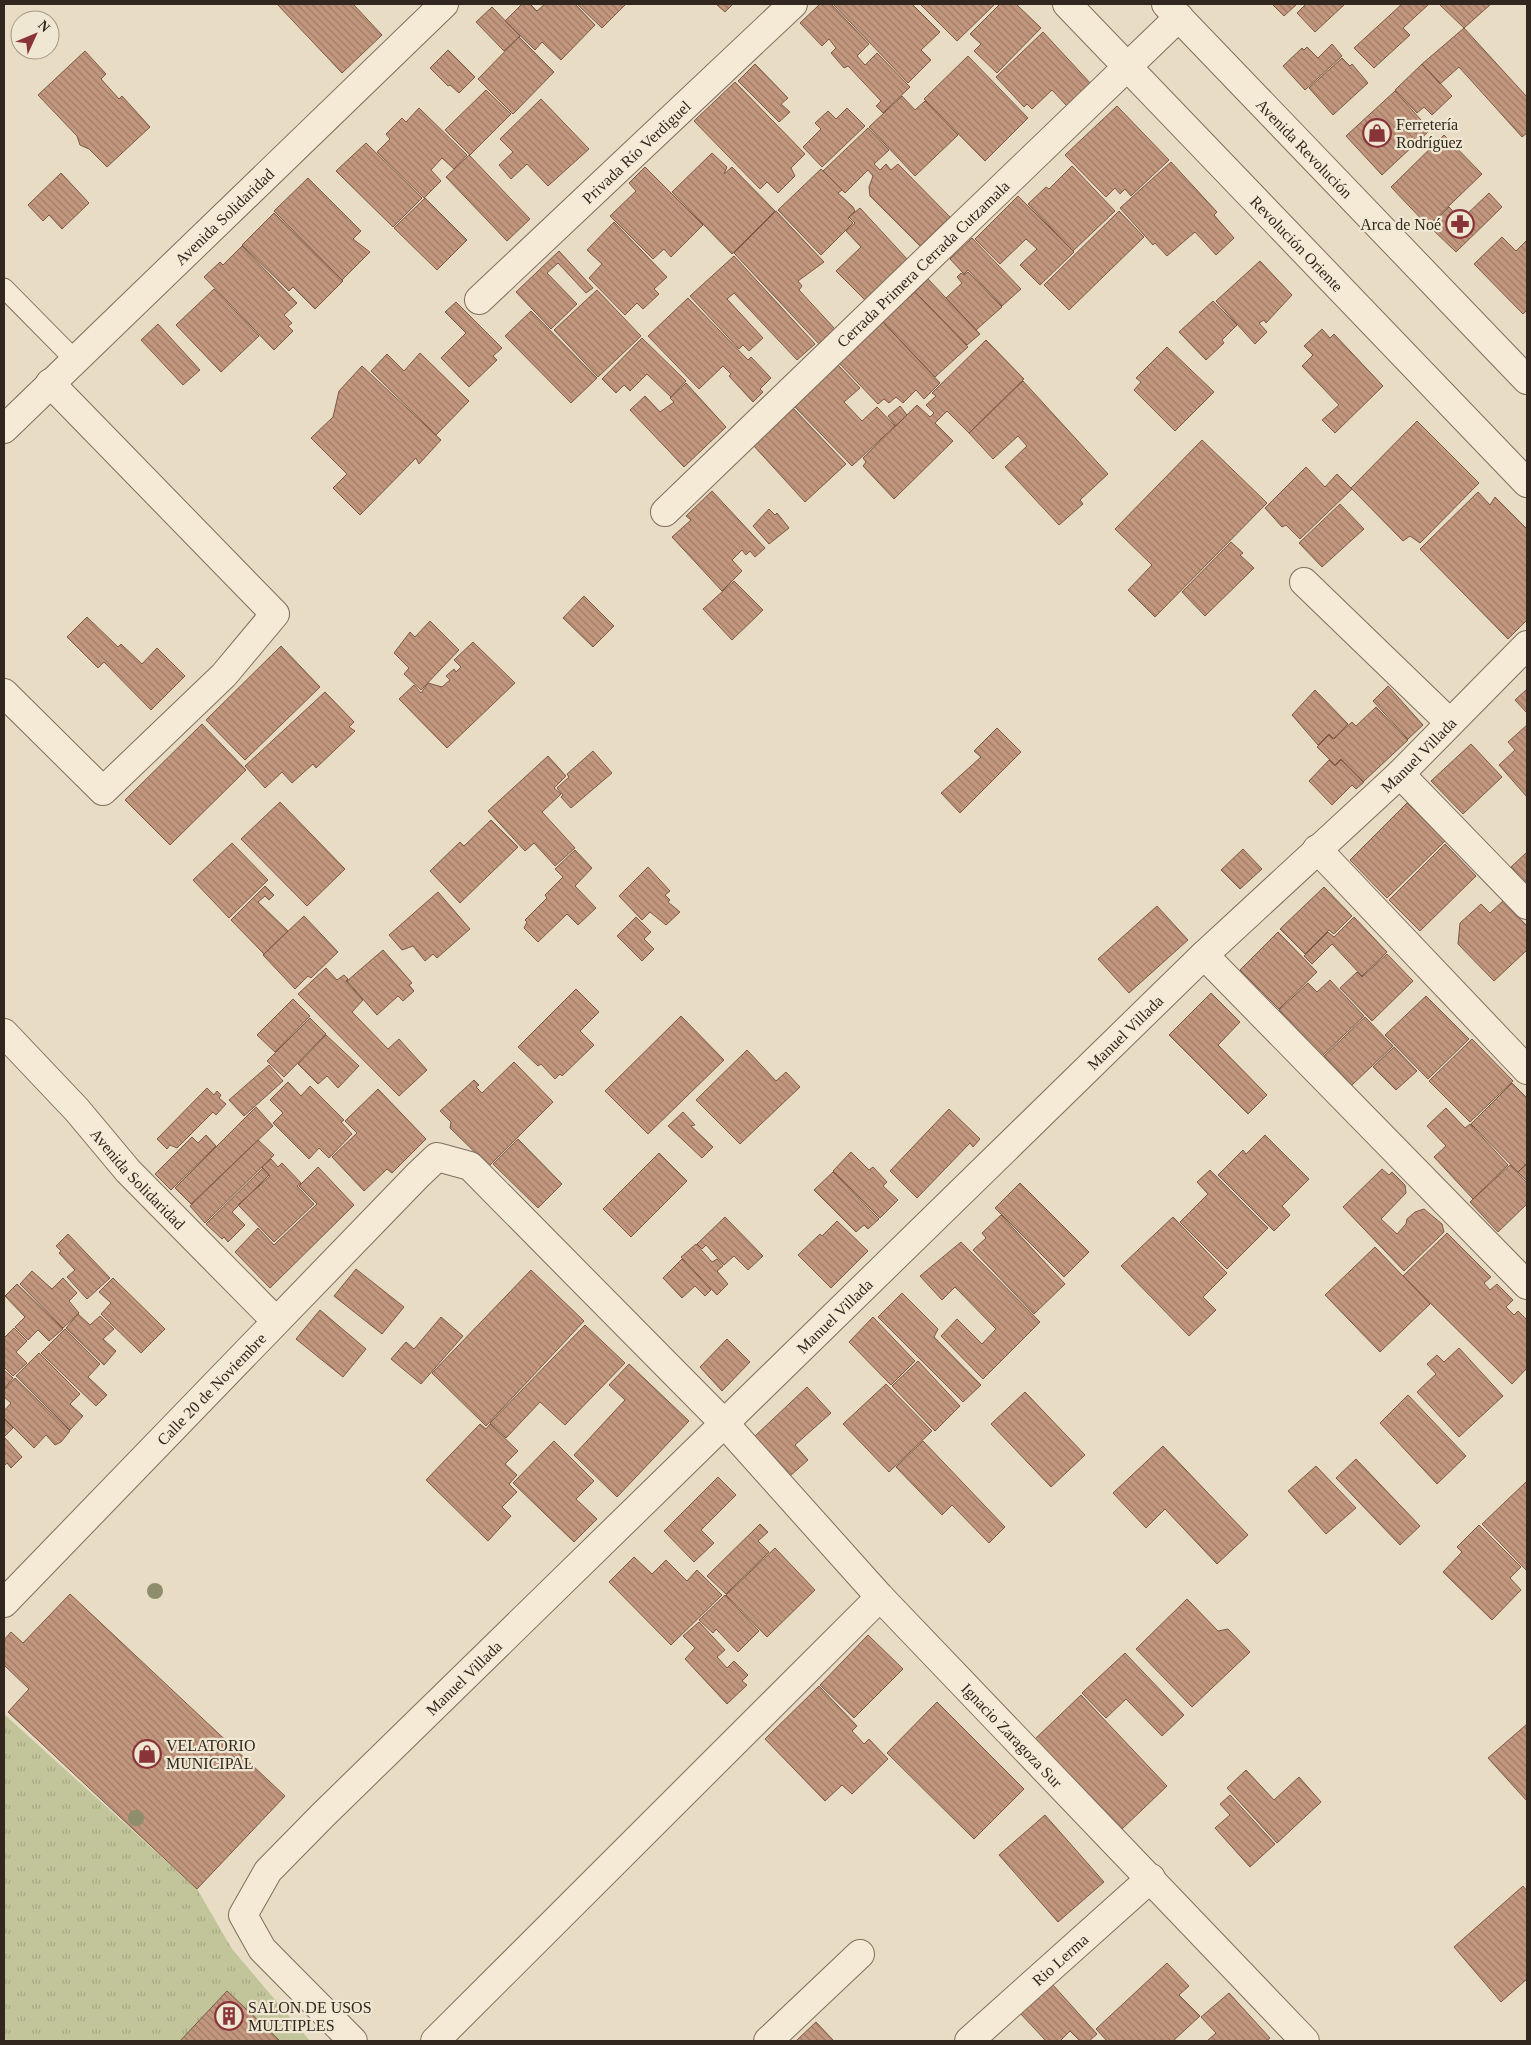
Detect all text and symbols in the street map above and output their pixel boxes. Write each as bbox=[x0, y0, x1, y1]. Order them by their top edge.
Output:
north arrow bbox=[10, 10, 60, 60]
text: N bbox=[35, 17, 53, 35]
street label: Avenida Revolución bbox=[1253, 96, 1356, 202]
street label: Privada Río Verdiguel bbox=[579, 97, 694, 207]
place label: Ferretería Rodríguez bbox=[1396, 116, 1463, 152]
shop icon: Ferretería Rodríguez bbox=[1362, 118, 1392, 148]
street label: Avenida Solidaridad bbox=[171, 165, 277, 268]
street label: Cerrada Primera Cerrada Cutzamala bbox=[834, 177, 1013, 351]
street label: Revolución Oriente bbox=[1247, 193, 1346, 295]
pharmacy icon: Arca de Noé bbox=[1445, 209, 1475, 239]
place label: Arca de Noé bbox=[1360, 216, 1441, 233]
street label: Manuel Villada bbox=[1378, 714, 1460, 796]
street label: Manuel Villada bbox=[1084, 992, 1166, 1073]
street label: Avenida Solidaridad bbox=[87, 1125, 188, 1233]
street label: Manuel Villada bbox=[793, 1276, 876, 1357]
street label: Calle 20 de Noviembre bbox=[154, 1330, 269, 1449]
street label: Manuel Villada bbox=[423, 1637, 505, 1719]
street label: Ignacio Zaragoza Sur bbox=[958, 1680, 1066, 1792]
place label: VELATORIO MUNICIPAL bbox=[166, 1737, 255, 1772]
shop icon: VELATORIO MUNICIPAL bbox=[132, 1739, 162, 1769]
street label: Rio Lerma bbox=[1029, 1931, 1092, 1989]
place label: SALON DE USOS MULTIPLES bbox=[248, 1999, 372, 2034]
building icon: SALON DE USOS MULTIPLES bbox=[214, 2001, 244, 2031]

